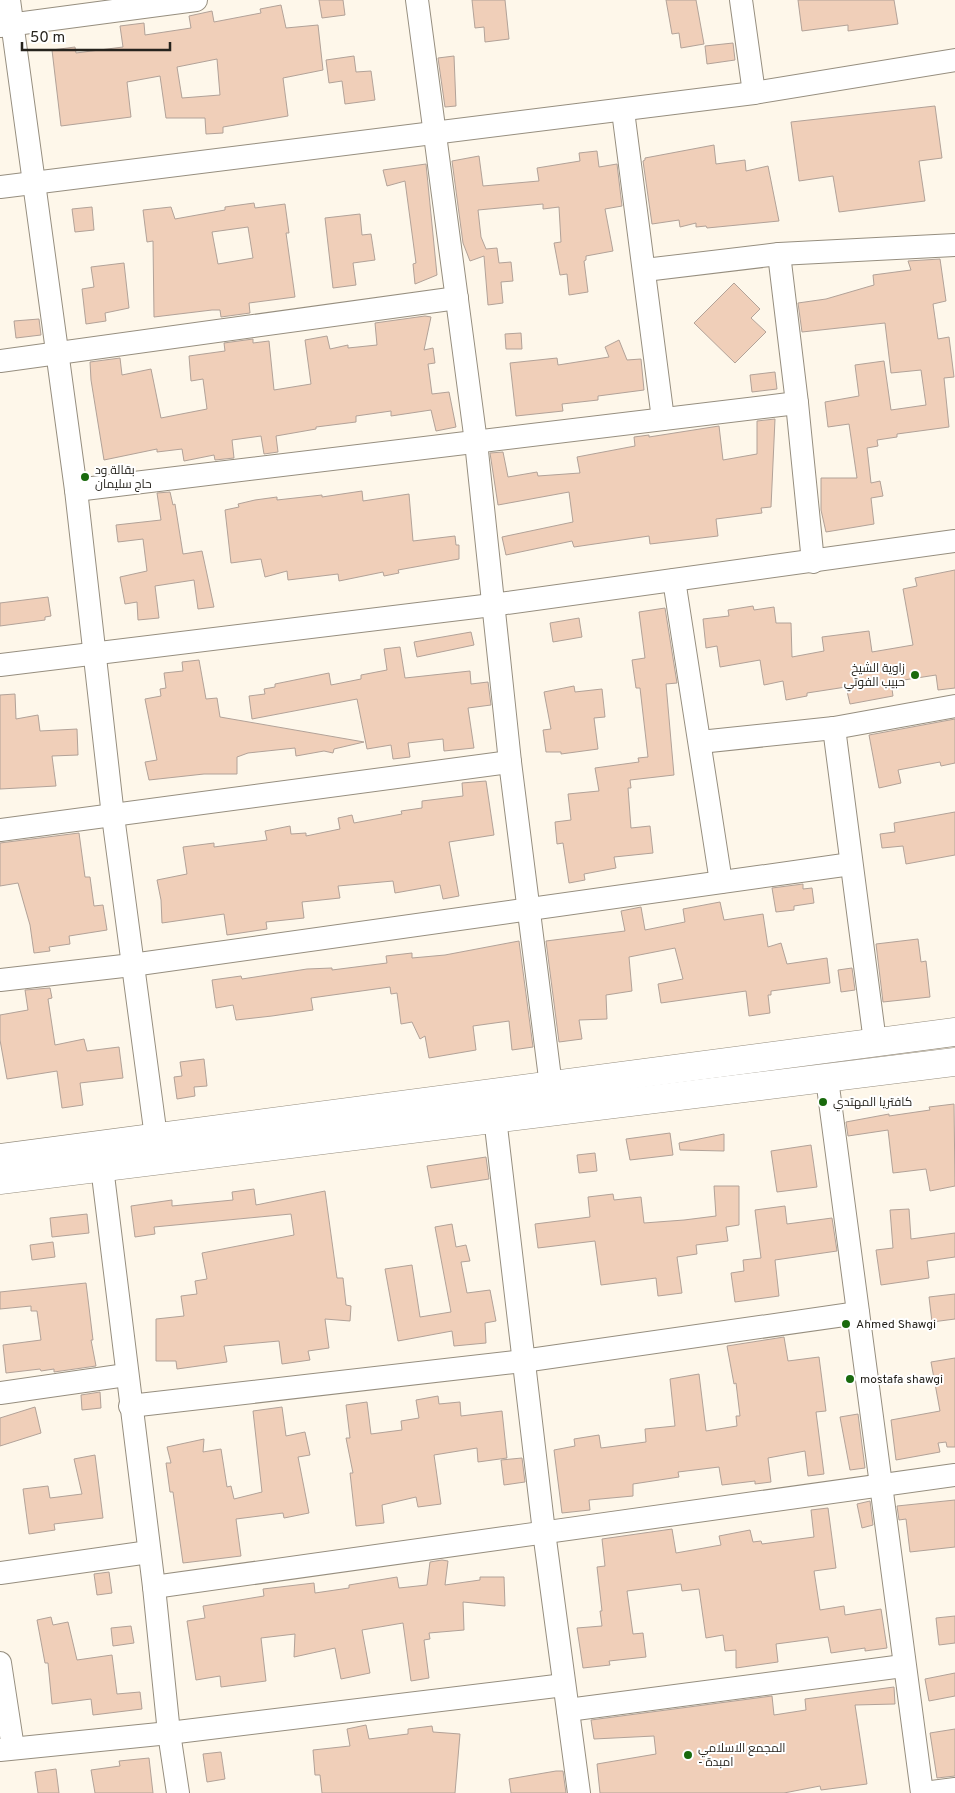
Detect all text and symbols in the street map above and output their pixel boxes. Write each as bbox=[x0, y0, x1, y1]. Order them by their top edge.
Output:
scale bar bbox=[22, 20, 170, 52]
text: 50 m bbox=[30, 29, 65, 48]
place label: بقالة ود حاج سليمان bbox=[95, 463, 152, 493]
marker: بقالة ود حاج سليمان bbox=[79, 471, 91, 483]
place label: زاوية الشيخ حبيب الفوتي bbox=[844, 661, 905, 692]
marker: زاوية الشيخ حبيب الفوتي bbox=[909, 669, 921, 681]
place label: كافتريا المهتدي bbox=[833, 1095, 912, 1112]
marker: كافتريا المهتدي bbox=[817, 1096, 829, 1108]
place label: Ahmed Shawgi bbox=[856, 1317, 936, 1333]
marker: Ahmed Shawgi bbox=[840, 1318, 852, 1330]
place label: mostafa shawgi bbox=[860, 1372, 943, 1388]
marker: mostafa shawgi bbox=[844, 1373, 856, 1385]
place label: المجمع الاسلامي - امبدة bbox=[698, 1741, 786, 1771]
marker: المجمع الاسلامي - امبدة bbox=[682, 1749, 694, 1761]

